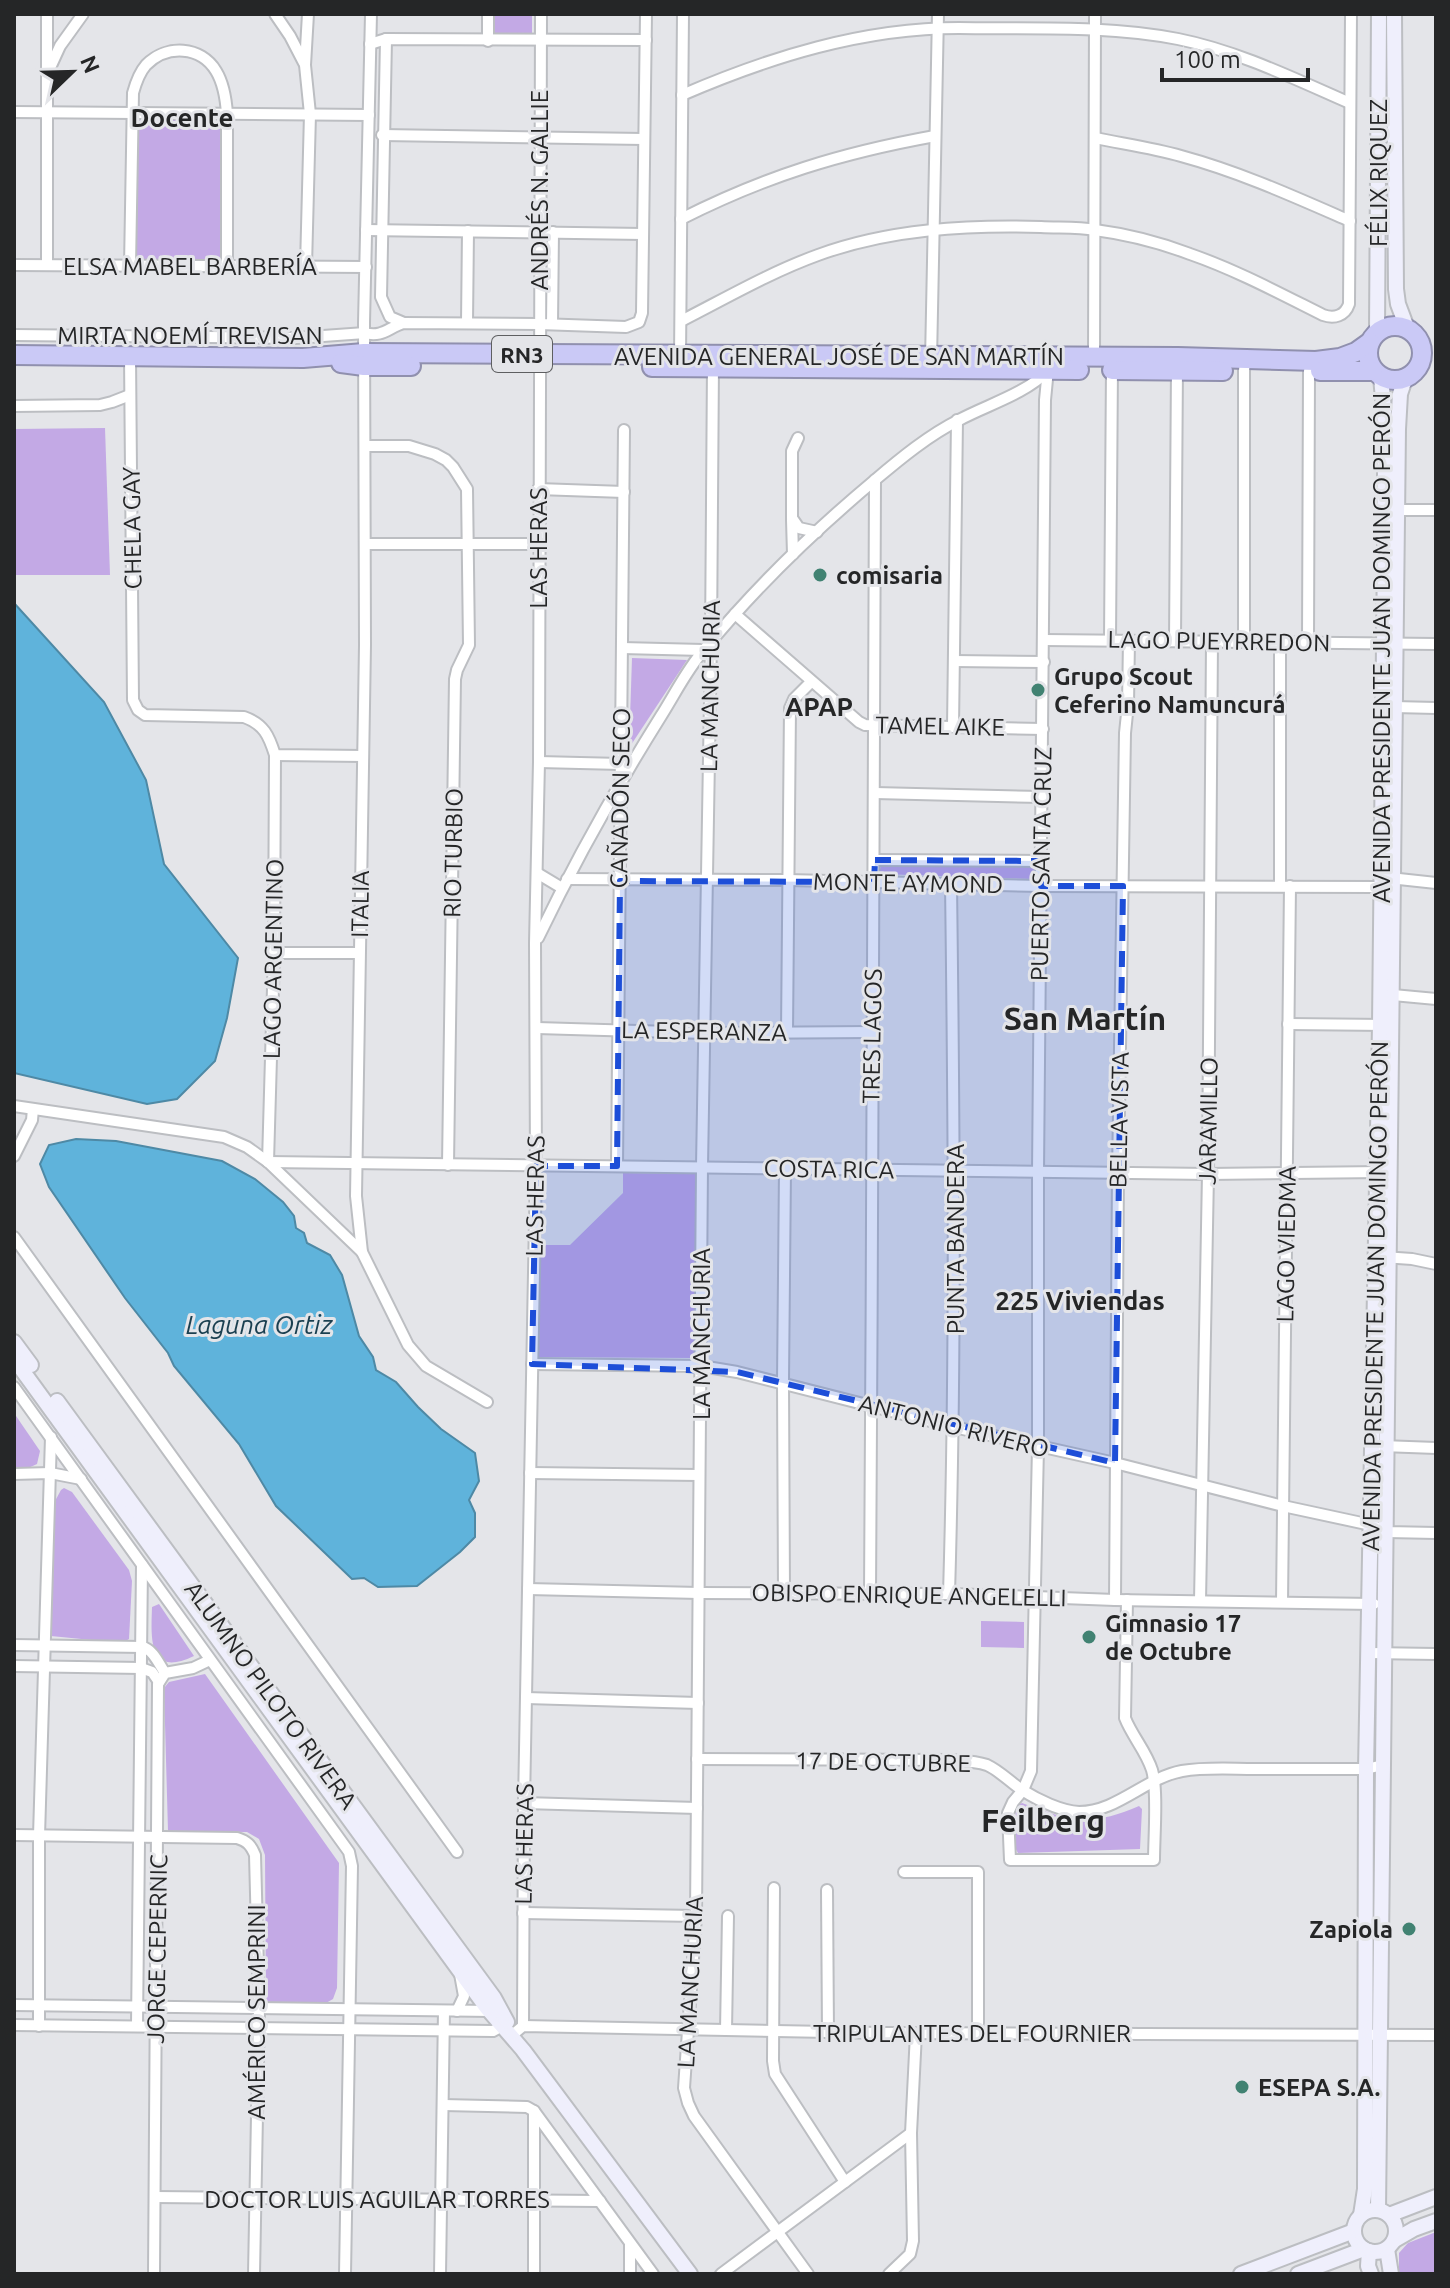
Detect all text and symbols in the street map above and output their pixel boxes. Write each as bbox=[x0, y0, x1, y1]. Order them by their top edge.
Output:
north arrow bbox=[32, 32, 112, 112]
scale bar bbox=[1162, 32, 1308, 82]
text: 100 m bbox=[1174, 46, 1241, 73]
text: N bbox=[76, 52, 106, 76]
street label: ANDRÉS N. GALLIE bbox=[525, 90, 553, 290]
street label: FÉLIX RIQUEZ bbox=[1364, 99, 1392, 247]
district label: Docente bbox=[131, 103, 233, 132]
street label: ELSA MABEL BARBERÍA bbox=[63, 252, 317, 280]
street label: MIRTA NOEMÍ TREVISAN bbox=[57, 321, 323, 349]
road number: RN3 bbox=[492, 336, 552, 372]
street label: AVENIDA GENERAL JOSÉ DE SAN MARTÍN bbox=[614, 342, 1064, 370]
street label: AVENIDA PRESIDENTE JUAN DOMINGO PERÓN bbox=[1367, 393, 1395, 903]
street label: CHELA GAY bbox=[117, 466, 147, 590]
street label: LAS HERAS bbox=[525, 487, 552, 609]
place label: comisaria bbox=[836, 562, 943, 589]
marker: comisaria bbox=[811, 566, 829, 584]
street label: LA MANCHURIA bbox=[695, 599, 725, 772]
street label: LAGO PUEYRREDON bbox=[1108, 626, 1330, 656]
place label: Grupo Scout Ceferino Namuncurá bbox=[1054, 663, 1285, 718]
marker: Grupo Scout Ceferino Namuncurá bbox=[1029, 681, 1047, 699]
district label: APAP bbox=[785, 692, 853, 721]
street label: CAÑADÓN SECO bbox=[604, 707, 635, 889]
street label: TAMEL AIKE bbox=[875, 711, 1005, 741]
street label: PUERTO SANTA CRUZ bbox=[1025, 747, 1057, 981]
street label: RIO TURBIO bbox=[438, 788, 468, 918]
street label: LAGO ARGENTINO bbox=[258, 859, 288, 1059]
street label: MONTE AYMOND bbox=[813, 868, 1003, 898]
street label: ITALIA bbox=[346, 870, 374, 938]
street label: TRES LAGOS bbox=[857, 968, 887, 1104]
district label: San Martín bbox=[1004, 1000, 1166, 1036]
street label: LA ESPERANZA bbox=[621, 1016, 788, 1046]
street label: AVENIDA PRESIDENTE JUAN DOMINGO PERÓN bbox=[1356, 1041, 1393, 1551]
street label: BELLA VISTA bbox=[1104, 1051, 1134, 1188]
street label: JARAMILLO bbox=[1193, 1057, 1223, 1185]
street label: LAS HERAS bbox=[520, 1135, 550, 1257]
street label: PUNTA BANDERA bbox=[942, 1143, 969, 1334]
street label: COSTA RICA bbox=[763, 1154, 895, 1184]
street label: LAGO VIEDMA bbox=[1271, 1165, 1301, 1322]
street label: LA MANCHURIA bbox=[688, 1248, 715, 1420]
district label: 225 Viviendas bbox=[995, 1286, 1165, 1315]
water label: Laguna Ortiz bbox=[186, 1310, 334, 1339]
street label: ANTONIO RIVERO bbox=[856, 1389, 1052, 1463]
street label: ALUMNO PILOTO RIVERA bbox=[179, 1576, 363, 1814]
street label: OBISPO ENRIQUE ANGELELLI bbox=[751, 1579, 1067, 1611]
place label: Gimnasio 17 de Octubre bbox=[1105, 1610, 1241, 1665]
marker: Gimnasio 17 de Octubre bbox=[1080, 1628, 1098, 1646]
street label: 17 DE OCTUBRE bbox=[795, 1747, 971, 1777]
street label: LAS HERAS bbox=[509, 1783, 539, 1905]
district label: Feilberg bbox=[981, 1802, 1105, 1838]
street label: JORGE CEPERNIC bbox=[142, 1854, 172, 2044]
street label: LA MANCHURIA bbox=[672, 1895, 708, 2069]
street label: AMÉRICO SEMPRINI bbox=[242, 1904, 270, 2120]
place label: Zapiola bbox=[1309, 1916, 1393, 1943]
marker: Zapiola bbox=[1400, 1920, 1418, 1938]
street label: TRIPULANTES DEL FOURNIER bbox=[813, 2020, 1131, 2047]
place label: ESEPA S.A. bbox=[1258, 2074, 1380, 2101]
marker: ESEPA S.A. bbox=[1233, 2078, 1251, 2096]
street label: DOCTOR LUIS AGUILAR TORRES bbox=[204, 2186, 550, 2213]

